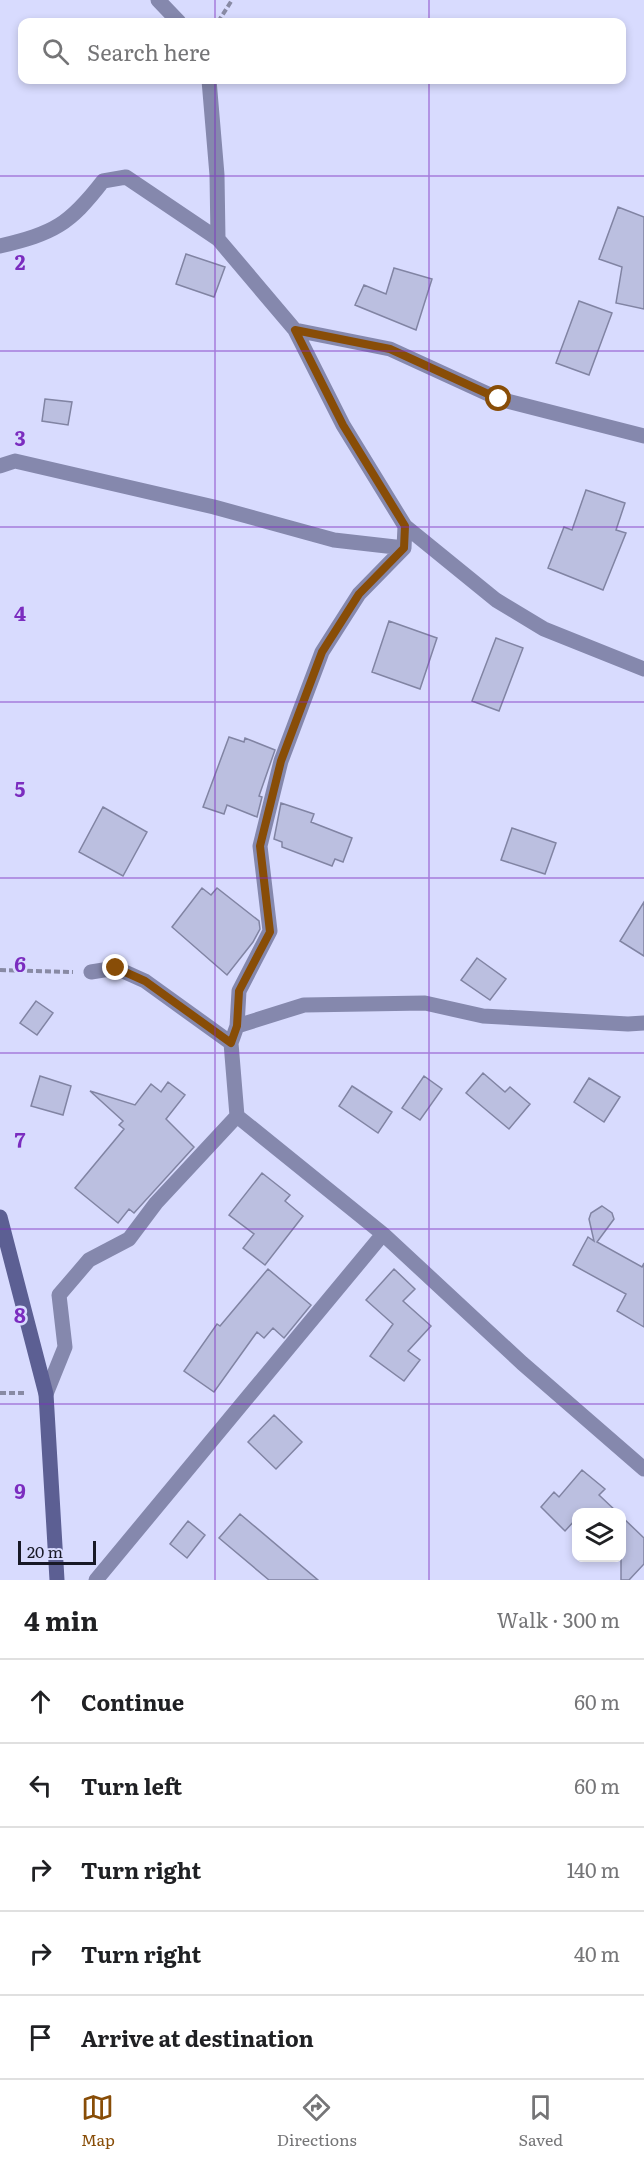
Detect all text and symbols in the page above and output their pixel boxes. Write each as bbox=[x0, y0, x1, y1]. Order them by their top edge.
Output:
search box bbox=[18, 18, 626, 84]
icon: search bbox=[39, 35, 72, 68]
text: Search here bbox=[87, 35, 210, 68]
text: 2 bbox=[15, 246, 26, 276]
route start bbox=[485, 385, 511, 411]
text: 3 bbox=[14, 422, 26, 452]
text: 4 bbox=[14, 597, 26, 627]
text: 5 bbox=[15, 773, 26, 803]
text: 6 bbox=[14, 948, 26, 978]
route end bbox=[102, 954, 128, 980]
text: 7 bbox=[15, 1124, 26, 1154]
text: 8 bbox=[14, 1299, 26, 1329]
text: 9 bbox=[14, 1475, 26, 1505]
map controls bbox=[572, 1508, 626, 1562]
button: layers bbox=[572, 1508, 626, 1562]
scale bar bbox=[18, 1538, 96, 1566]
text: 20 m bbox=[27, 1539, 63, 1563]
text: 4 min bbox=[24, 1600, 98, 1639]
text: Walk · 300 m bbox=[497, 1604, 620, 1634]
icon: ahead bbox=[24, 1685, 57, 1718]
text: Continue bbox=[81, 1685, 184, 1718]
text: 60 m bbox=[574, 1686, 620, 1716]
icon: left bbox=[24, 1769, 57, 1802]
text: Turn left bbox=[81, 1769, 182, 1802]
text: 60 m bbox=[574, 1770, 620, 1800]
icon: right bbox=[24, 1853, 57, 1886]
text: Turn right bbox=[81, 1853, 201, 1886]
text: 140 m bbox=[567, 1854, 620, 1884]
icon: right bbox=[24, 1937, 57, 1970]
text: Turn right bbox=[81, 1937, 201, 1970]
text: 40 m bbox=[574, 1938, 620, 1968]
icon: arrive bbox=[24, 2021, 57, 2054]
text: Arrive at destination bbox=[81, 2021, 314, 2054]
tab: Map bbox=[81, 2091, 115, 2151]
tab: Directions bbox=[277, 2091, 357, 2151]
tab: Saved bbox=[519, 2091, 563, 2151]

